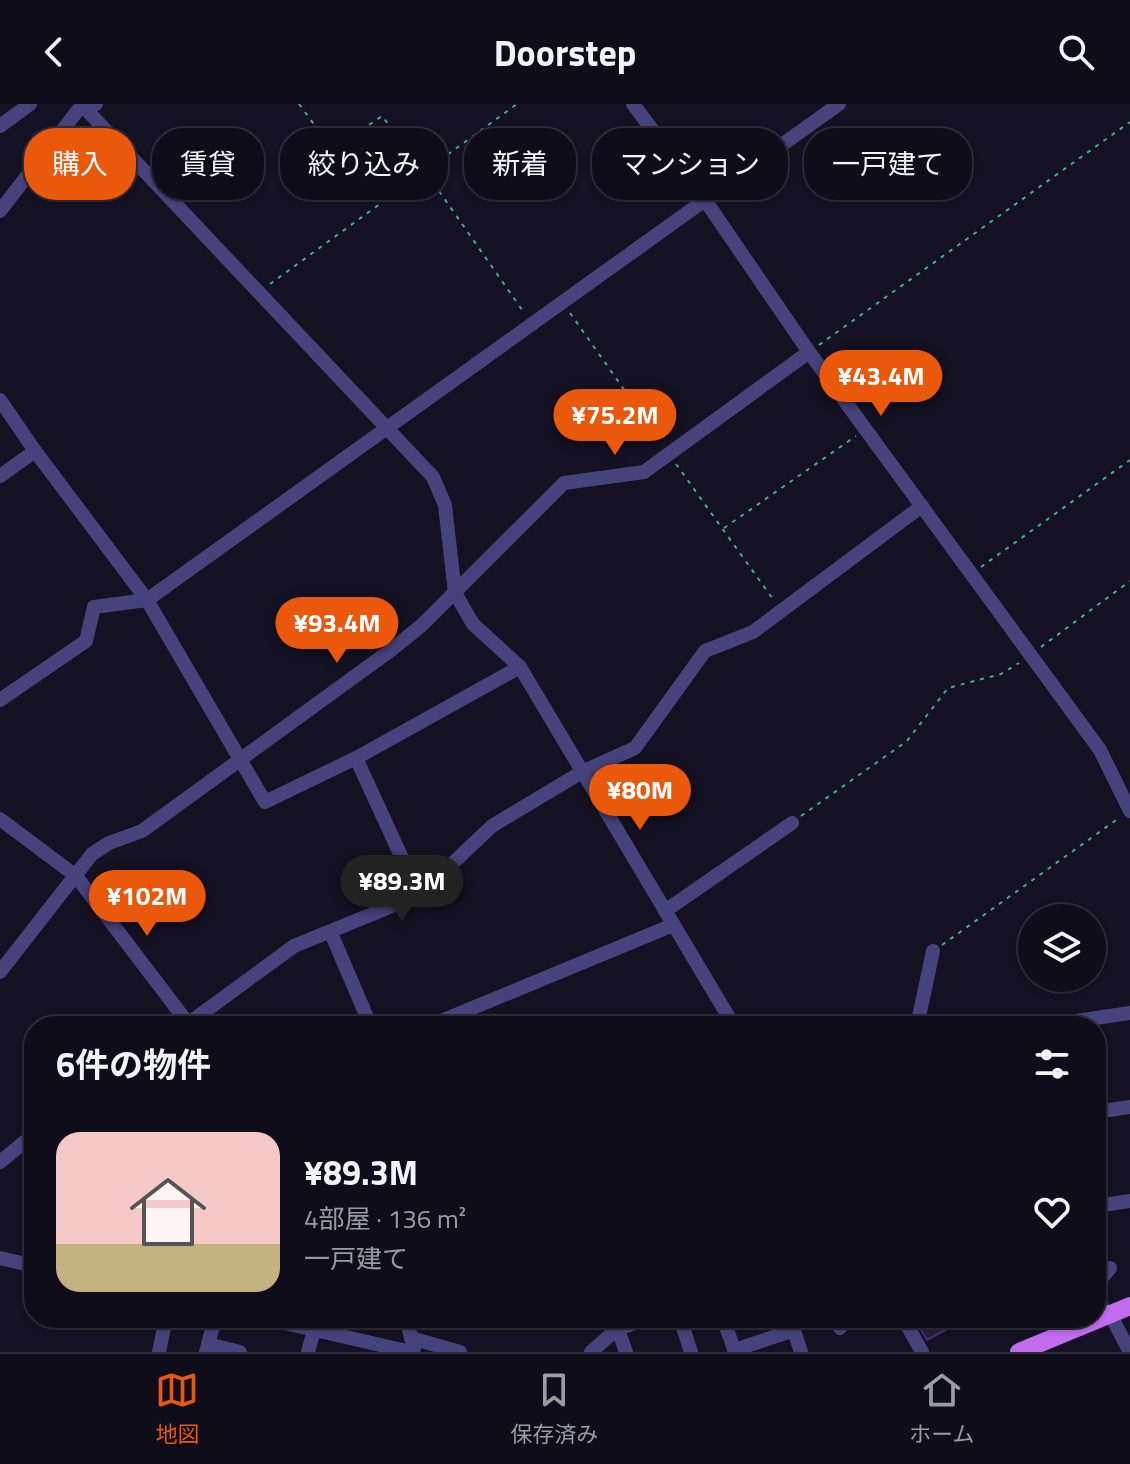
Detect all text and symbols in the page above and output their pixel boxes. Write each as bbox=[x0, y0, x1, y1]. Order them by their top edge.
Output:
text: Doorstep bbox=[494, 25, 636, 80]
icon: back bbox=[32, 30, 76, 74]
icon: search bbox=[1054, 30, 1098, 74]
chip: 購入 bbox=[24, 128, 136, 200]
chip: 賃貸 bbox=[152, 128, 264, 200]
chip: 絞り込み bbox=[280, 128, 448, 200]
chip: 新着 bbox=[464, 128, 576, 200]
chip: マンション bbox=[592, 128, 788, 200]
chip: 一戸建て bbox=[804, 128, 972, 200]
pin: ¥43.4M bbox=[816, 350, 946, 418]
text: ¥43.4M bbox=[837, 356, 925, 395]
pin: ¥75.2M bbox=[550, 389, 680, 457]
text: ¥75.2M bbox=[571, 395, 659, 434]
pin: ¥93.4M bbox=[272, 597, 402, 665]
text: ¥93.4M bbox=[293, 603, 381, 642]
pin: ¥80M bbox=[593, 764, 687, 832]
text: ¥80M bbox=[607, 770, 673, 809]
pin: ¥89.3M bbox=[337, 855, 467, 923]
text: ¥89.3M bbox=[358, 861, 446, 900]
pin: ¥102M bbox=[91, 870, 203, 938]
text: ¥102M bbox=[107, 876, 187, 915]
map controls bbox=[1018, 904, 1106, 992]
button: layers bbox=[1018, 904, 1106, 992]
text: 6件の物件 bbox=[56, 1038, 211, 1090]
icon: filters bbox=[1030, 1042, 1074, 1086]
text: ¥89.3M bbox=[304, 1146, 418, 1198]
icon: home bbox=[120, 1164, 216, 1260]
icon: heart bbox=[1030, 1190, 1074, 1234]
text: 4部屋 · 136 m² bbox=[304, 1199, 466, 1238]
text: 一戸建て bbox=[304, 1239, 408, 1278]
tab: 地図 bbox=[155, 1368, 199, 1451]
tab: 保存済み bbox=[510, 1368, 598, 1451]
tab: ホーム bbox=[909, 1368, 975, 1451]

